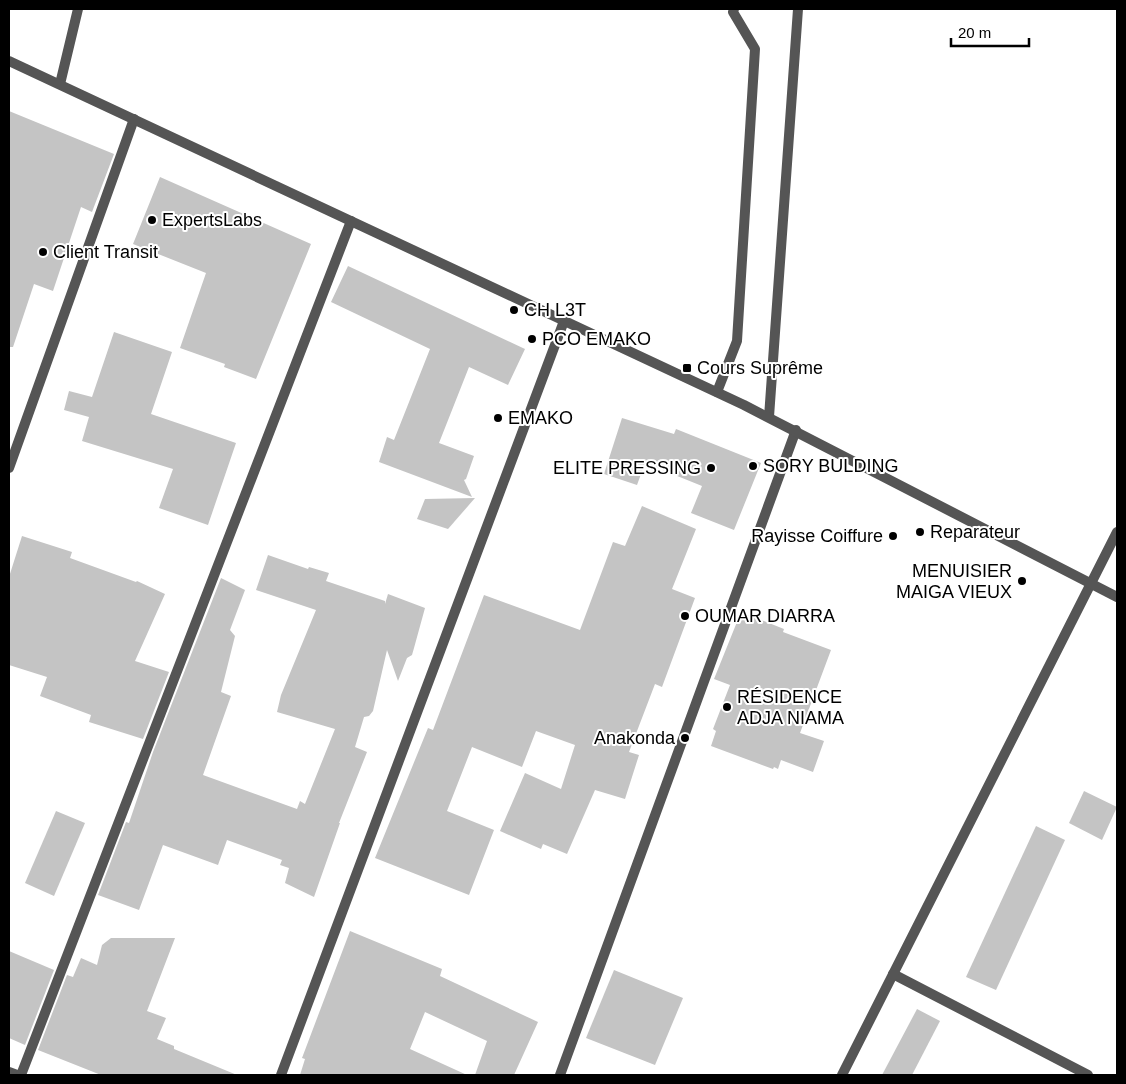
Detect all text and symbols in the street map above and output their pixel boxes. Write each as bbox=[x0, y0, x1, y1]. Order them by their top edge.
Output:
scale bar bbox=[951, 15, 1028, 47]
text: 20 m bbox=[958, 24, 991, 41]
place label: ExpertsLabs bbox=[162, 210, 262, 230]
marker: ExpertsLabs bbox=[146, 214, 158, 226]
place label: Client Transit bbox=[53, 242, 158, 262]
marker: Client Transit bbox=[37, 246, 49, 258]
place label: CH L3T bbox=[524, 300, 586, 320]
marker: CH L3T bbox=[508, 304, 520, 316]
place label: PCO EMAKO bbox=[542, 329, 651, 349]
marker: PCO EMAKO bbox=[526, 333, 538, 345]
place label: Cours Suprême bbox=[697, 358, 823, 378]
marker: Cours Suprême bbox=[681, 362, 693, 374]
place label: EMAKO bbox=[508, 408, 573, 428]
marker: EMAKO bbox=[492, 412, 504, 424]
place label: SORY BULDING bbox=[763, 456, 898, 476]
place label: ELITE PRESSING bbox=[553, 458, 701, 478]
marker: SORY BULDING bbox=[747, 460, 759, 472]
marker: ELITE PRESSING bbox=[705, 462, 717, 474]
place label: Reparateur bbox=[930, 522, 1020, 542]
place label: Rayisse Coiffure bbox=[751, 526, 883, 546]
marker: Reparateur bbox=[914, 526, 926, 538]
marker: Rayisse Coiffure bbox=[887, 530, 899, 542]
place label: MENUISIER MAIGA VIEUX bbox=[896, 561, 1012, 602]
marker: MENUISIER MAIGA VIEUX bbox=[1016, 575, 1028, 587]
place label: OUMAR DIARRA bbox=[695, 606, 835, 626]
marker: OUMAR DIARRA bbox=[679, 610, 691, 622]
place label: RÉSIDENCE ADJA NIAMA bbox=[737, 687, 844, 728]
marker: RÉSIDENCE ADJA NIAMA bbox=[721, 701, 733, 713]
place label: Anakonda bbox=[594, 728, 676, 748]
marker: Anakonda bbox=[679, 732, 691, 744]

